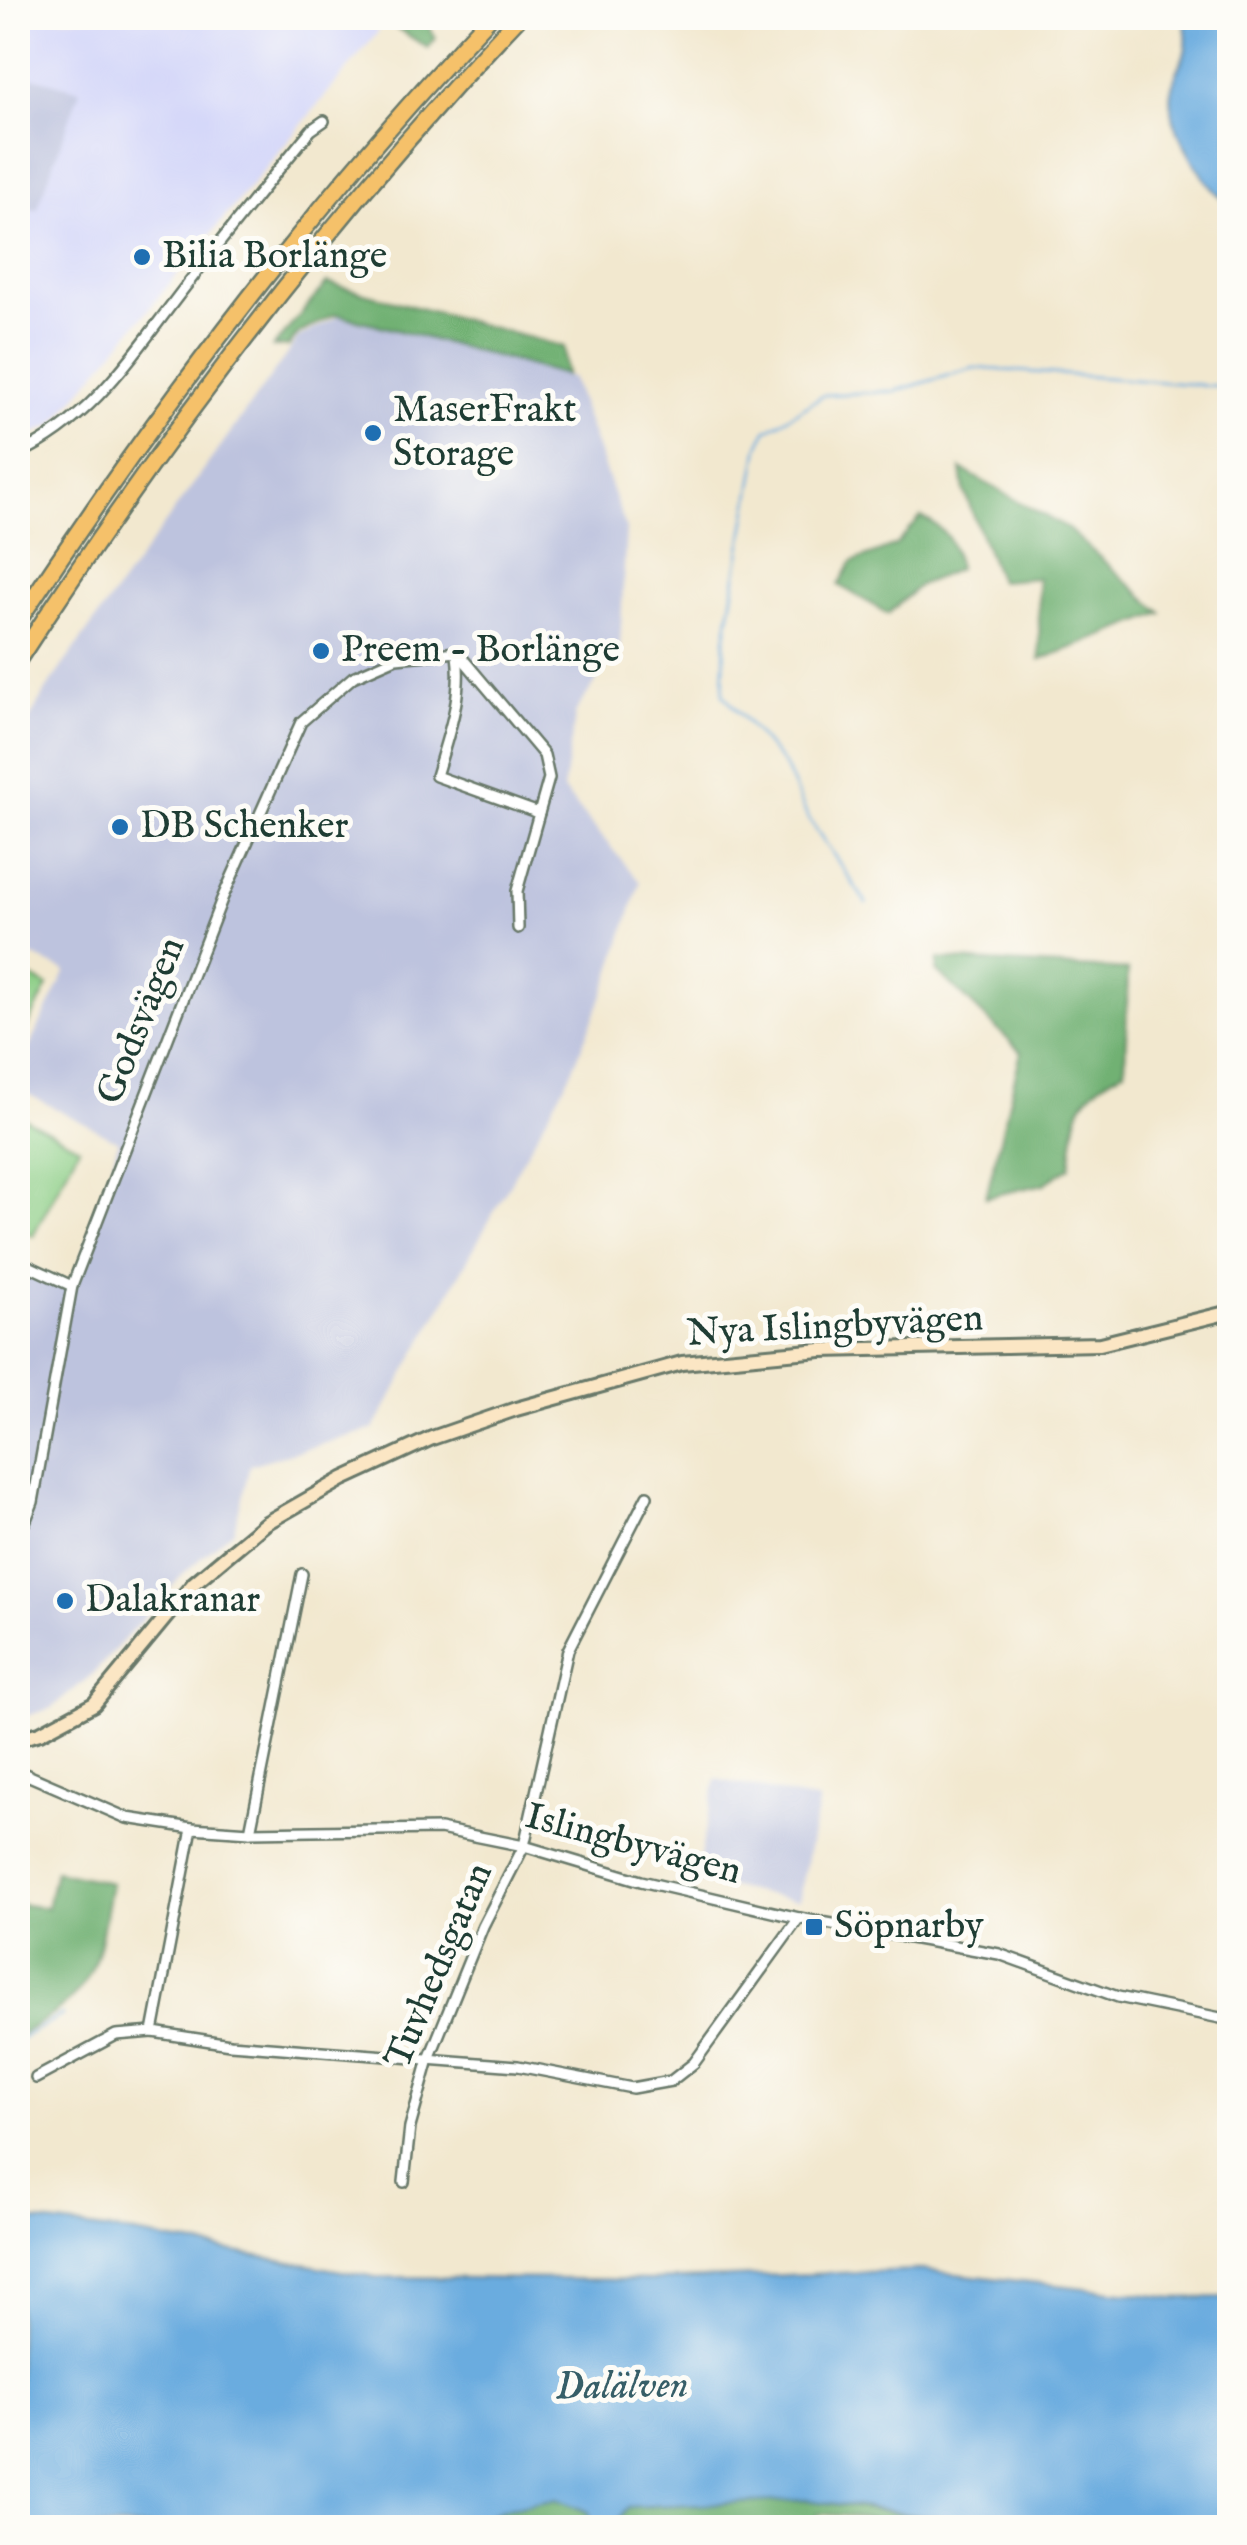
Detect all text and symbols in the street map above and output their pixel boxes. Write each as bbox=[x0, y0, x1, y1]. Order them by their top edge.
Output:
place label: Bilia Borlänge bbox=[162, 233, 387, 281]
marker: Bilia Borlänge bbox=[131, 246, 153, 268]
place label: MaserFrakt Storage bbox=[393, 387, 577, 479]
marker: MaserFrakt Storage bbox=[362, 422, 384, 444]
place label: Preem - Borlänge bbox=[341, 627, 620, 675]
marker: Preem - Borlänge bbox=[310, 640, 332, 662]
place label: DB Schenker bbox=[140, 803, 349, 851]
marker: DB Schenker bbox=[109, 816, 131, 838]
street label: Godsvägen bbox=[87, 931, 197, 1111]
street label: Nya Islingbyvägen bbox=[686, 1295, 984, 1359]
place label: Dalakranar bbox=[85, 1577, 260, 1625]
marker: Dalakranar bbox=[54, 1590, 76, 1612]
street label: Islingbyvägen bbox=[520, 1793, 746, 1897]
street label: Tuvhedsgatan bbox=[375, 1856, 505, 2076]
place label: Söpnarby bbox=[834, 1903, 984, 1951]
marker: Söpnarby bbox=[803, 1916, 825, 1938]
water label: Dalälven bbox=[555, 2360, 689, 2414]

